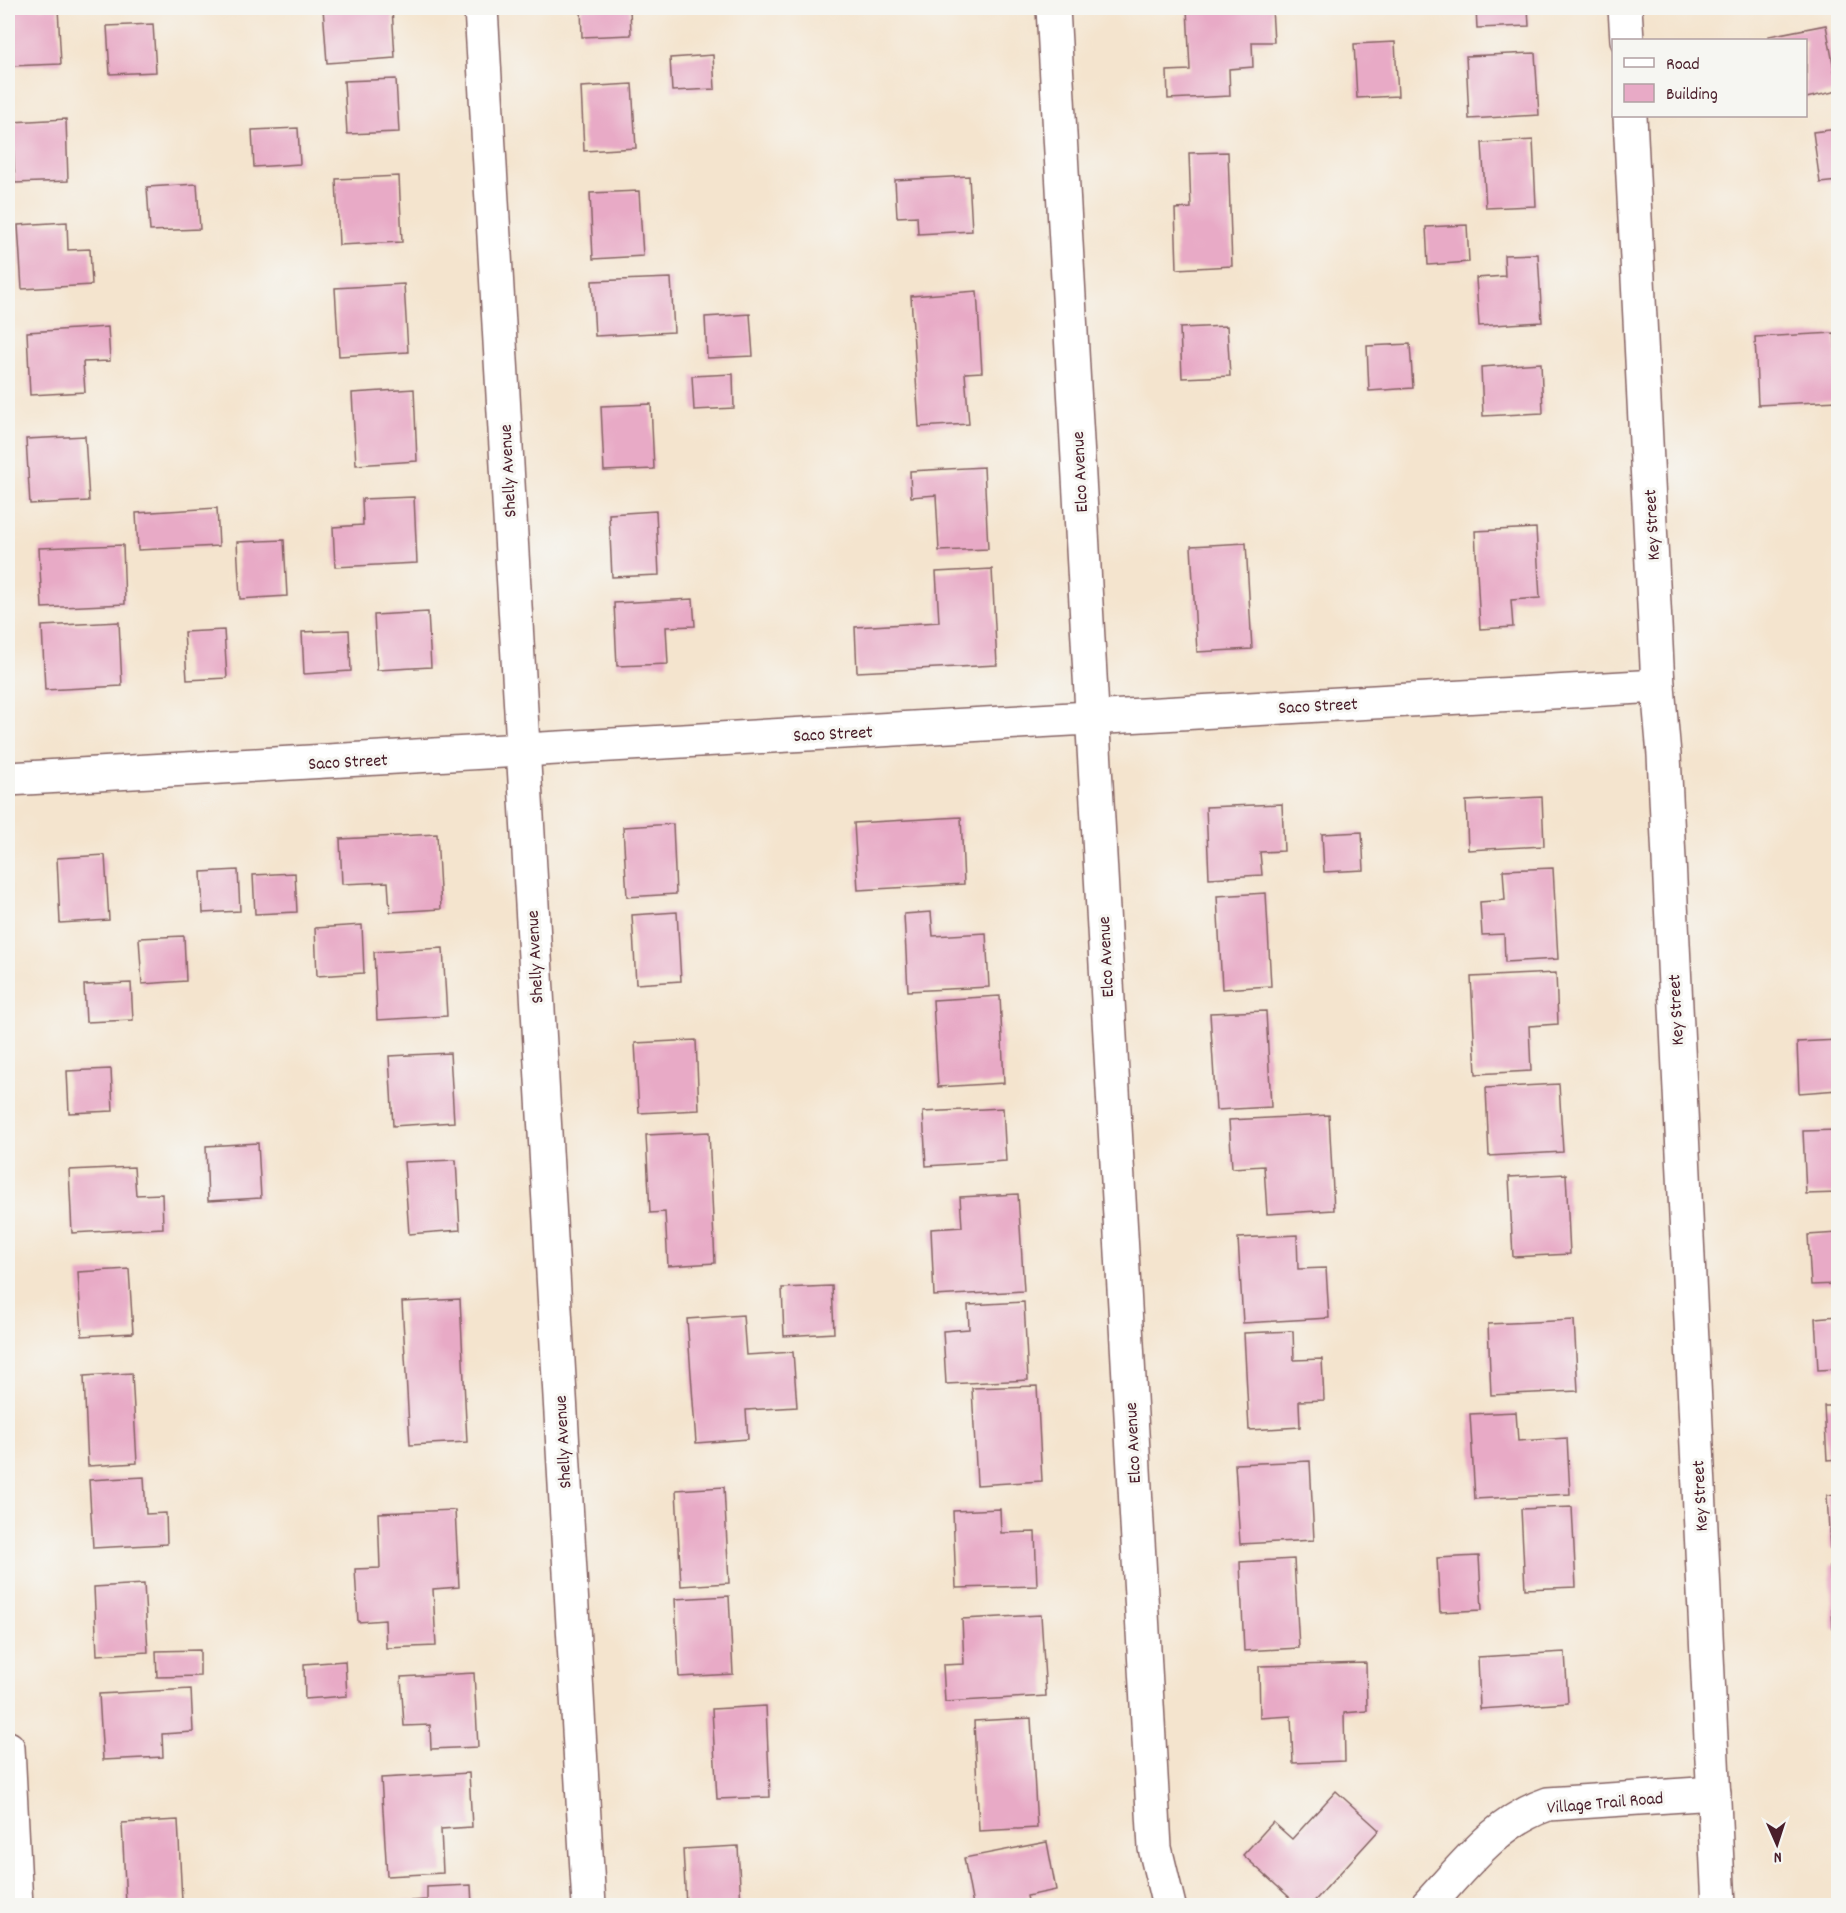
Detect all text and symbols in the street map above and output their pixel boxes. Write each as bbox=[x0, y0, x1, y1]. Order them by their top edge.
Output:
legend bbox=[1612, 39, 1807, 117]
text: Road bbox=[1666, 53, 1700, 78]
text: Building bbox=[1666, 83, 1718, 108]
street label: Shelly Avenue bbox=[495, 424, 524, 518]
street label: Elco Avenue bbox=[1067, 431, 1096, 513]
street label: Key Street bbox=[1639, 488, 1668, 561]
street label: Saco Street bbox=[1278, 693, 1359, 722]
street label: Saco Street bbox=[793, 721, 874, 750]
street label: Saco Street bbox=[308, 749, 389, 778]
street label: Shelly Avenue bbox=[522, 910, 551, 1004]
street label: Elco Avenue bbox=[1093, 916, 1122, 998]
street label: Key Street bbox=[1663, 973, 1692, 1046]
street label: Shelly Avenue bbox=[550, 1395, 579, 1489]
street label: Elco Avenue bbox=[1120, 1402, 1149, 1484]
street label: Key Street bbox=[1687, 1459, 1716, 1532]
street label: Village Trail Road bbox=[1546, 1787, 1664, 1822]
north arrow bbox=[1747, 1814, 1807, 1874]
text: N bbox=[1773, 1845, 1782, 1868]

